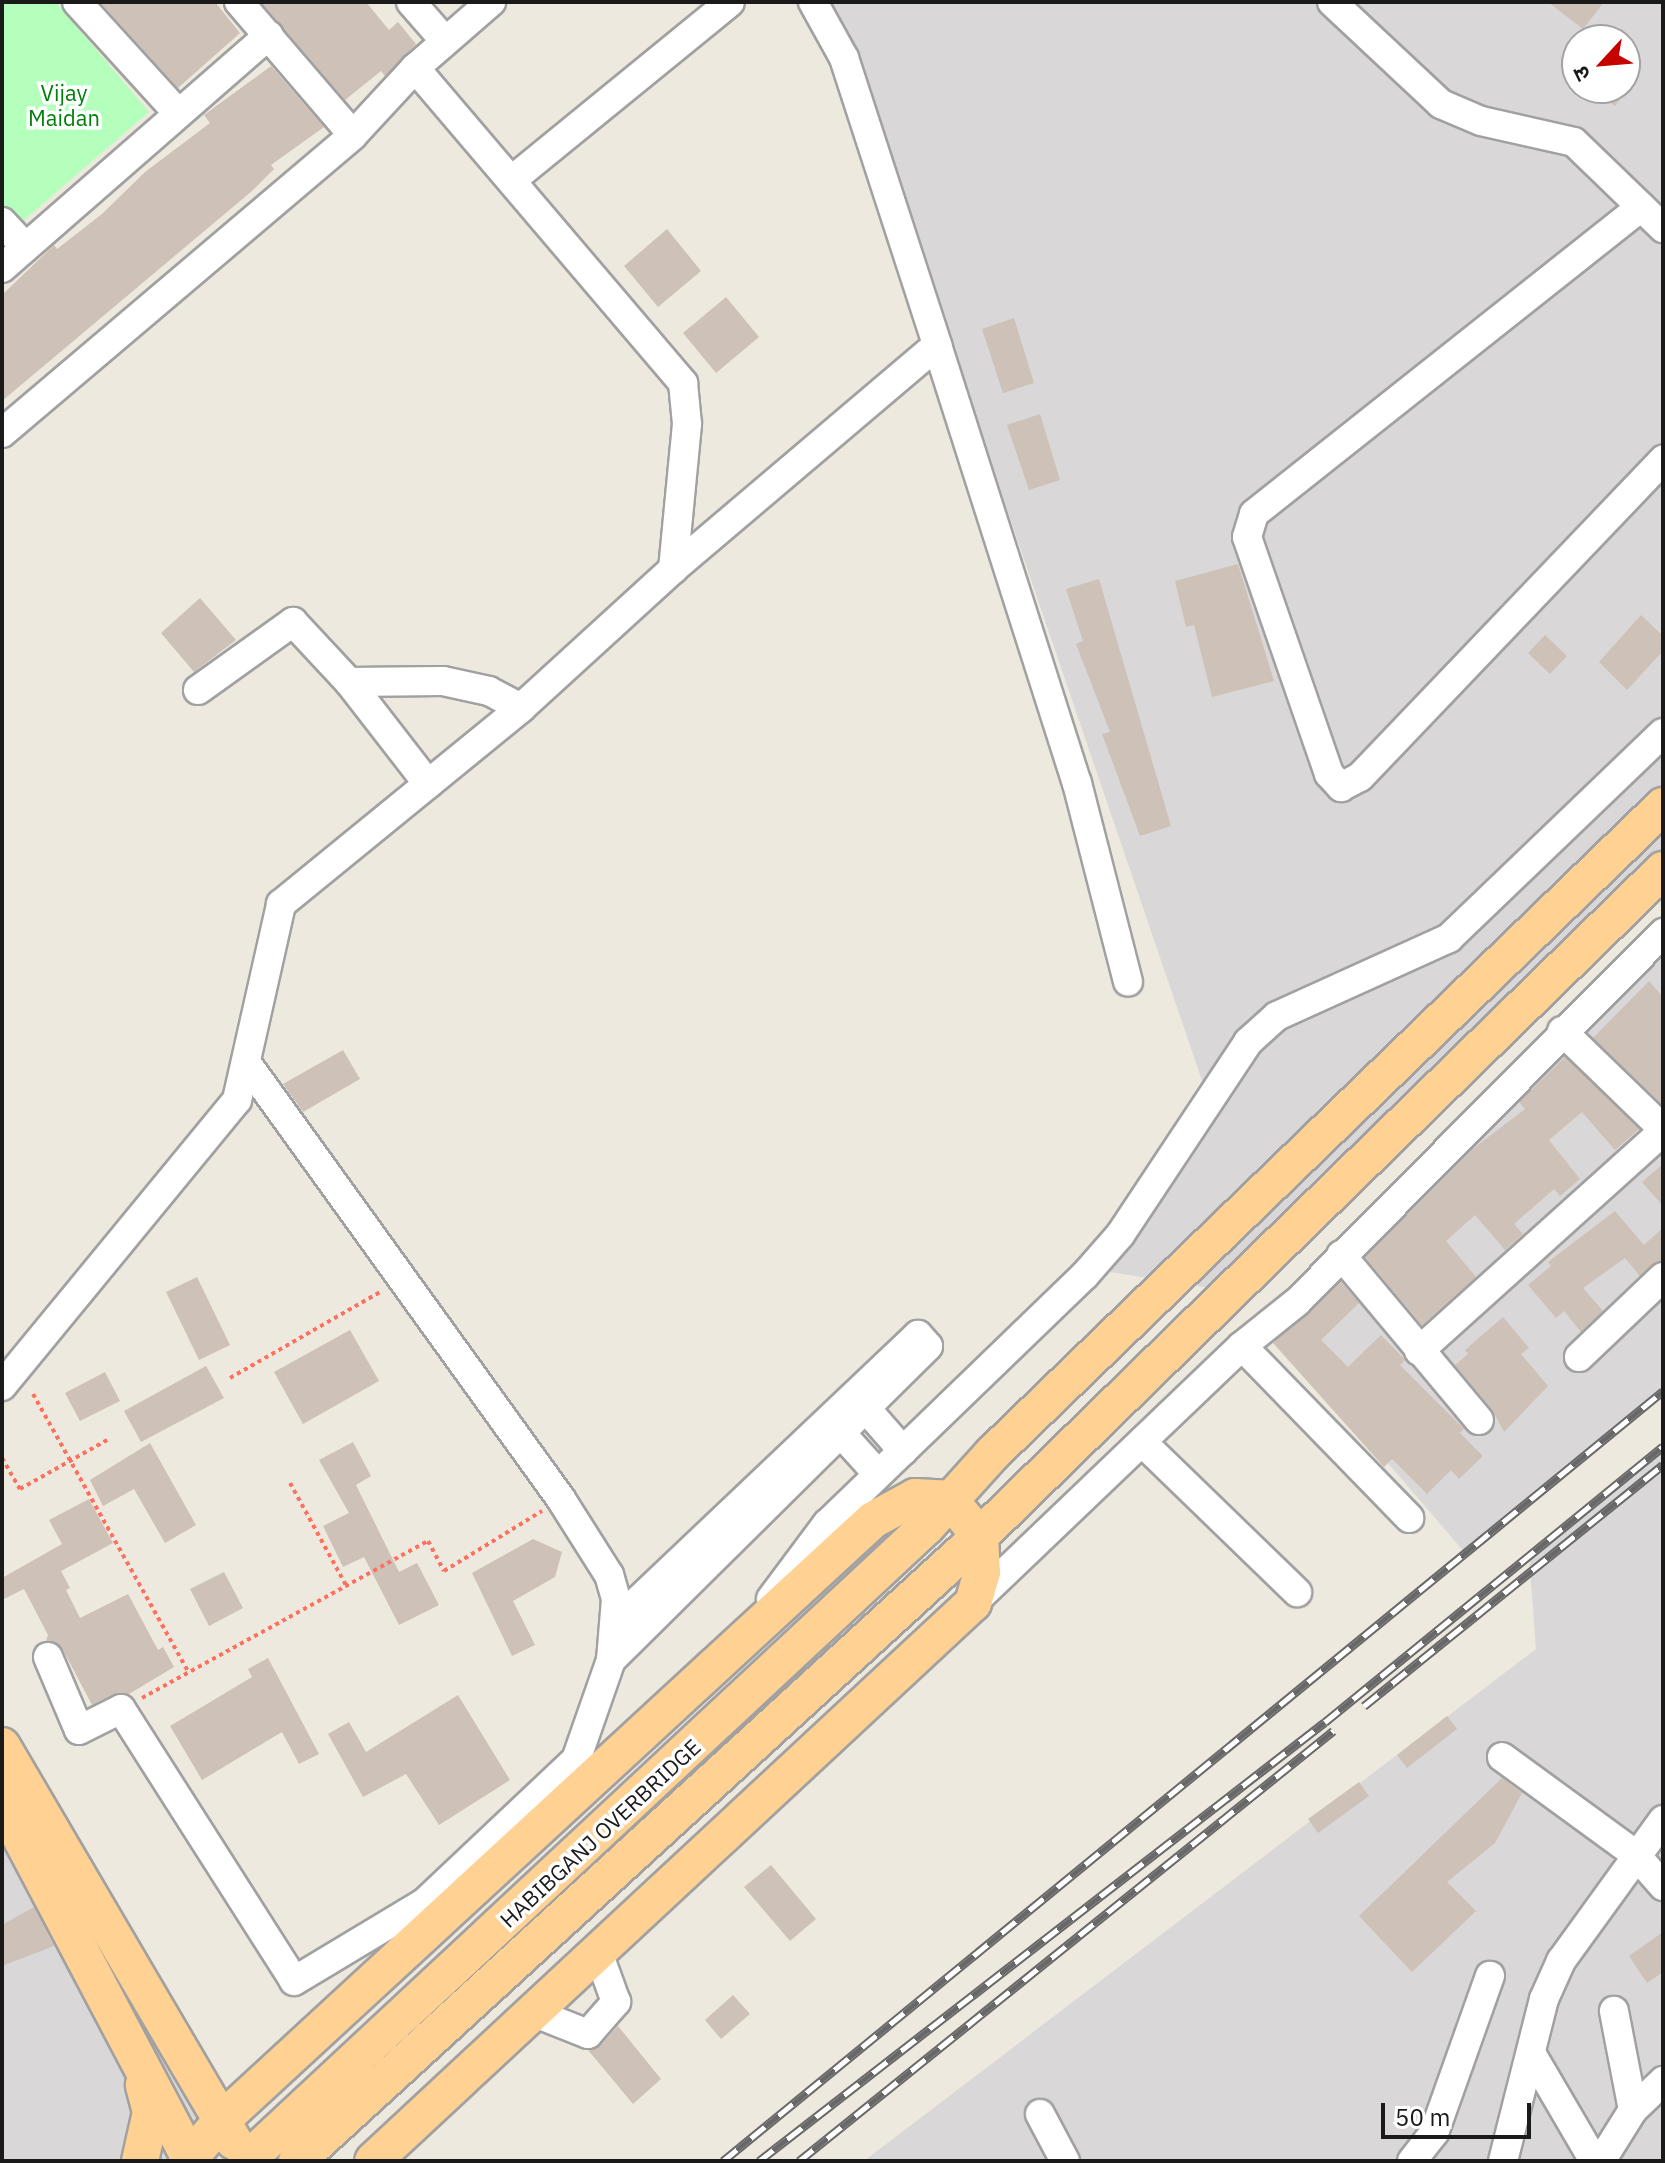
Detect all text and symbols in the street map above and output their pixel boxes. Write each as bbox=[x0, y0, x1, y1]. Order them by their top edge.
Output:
north arrow bbox=[1561, 24, 1641, 104]
text: उ bbox=[1565, 62, 1597, 86]
park label: Vijay Maidan bbox=[28, 79, 100, 130]
street label: HABIBGANJ OVERBRIDGE bbox=[494, 1733, 706, 1933]
scale bar bbox=[1385, 2087, 1535, 2137]
text: 50 m bbox=[1395, 2101, 1450, 2133]

